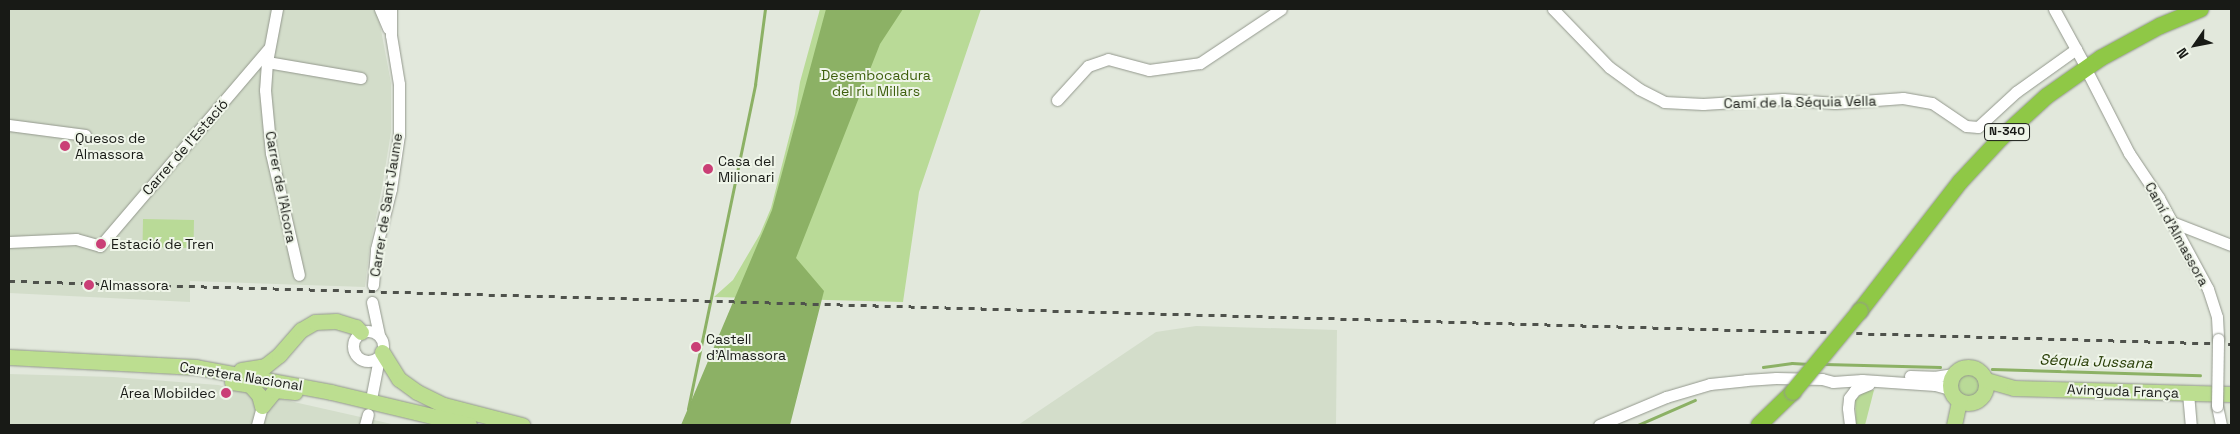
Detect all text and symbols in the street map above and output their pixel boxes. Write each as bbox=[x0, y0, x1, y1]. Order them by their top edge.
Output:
north arrow bbox=[2170, 20, 2220, 70]
text: N bbox=[2172, 44, 2193, 62]
park label: Desembocadura del riu Millars bbox=[821, 67, 931, 100]
street label: Camí de la Séquia Vella bbox=[1723, 92, 1877, 112]
street label: Carrer de l'Estació bbox=[139, 95, 231, 199]
road number: N-340 bbox=[1983, 122, 2031, 142]
place label: Quesos de Almassora bbox=[75, 130, 146, 162]
street label: Carrer de l'Alcora bbox=[262, 130, 300, 244]
street label: Carrer de Sant Jaume bbox=[366, 132, 406, 278]
marker: Quesos de Almassora bbox=[59, 140, 71, 152]
place label: Casa del Milionari bbox=[718, 153, 775, 186]
marker: Casa del Milionari bbox=[702, 163, 714, 175]
street label: Camí d'Almassora bbox=[2141, 179, 2213, 289]
place label: Estació de Tren bbox=[111, 236, 214, 252]
marker: Estació de Tren bbox=[95, 238, 107, 250]
place label: Almassora bbox=[100, 277, 169, 293]
marker: Almassora bbox=[82, 278, 96, 292]
place label: Castell d'Almassora bbox=[706, 331, 786, 364]
marker: Castell d'Almassora bbox=[690, 341, 702, 353]
water label: Séquia Jussana bbox=[2039, 350, 2153, 372]
street label: Carretera Nacional bbox=[178, 358, 304, 394]
street label: Avinguda França bbox=[2067, 381, 2179, 401]
place label: Área Mobildec bbox=[120, 385, 216, 401]
marker: Área Mobildec bbox=[220, 387, 232, 399]

